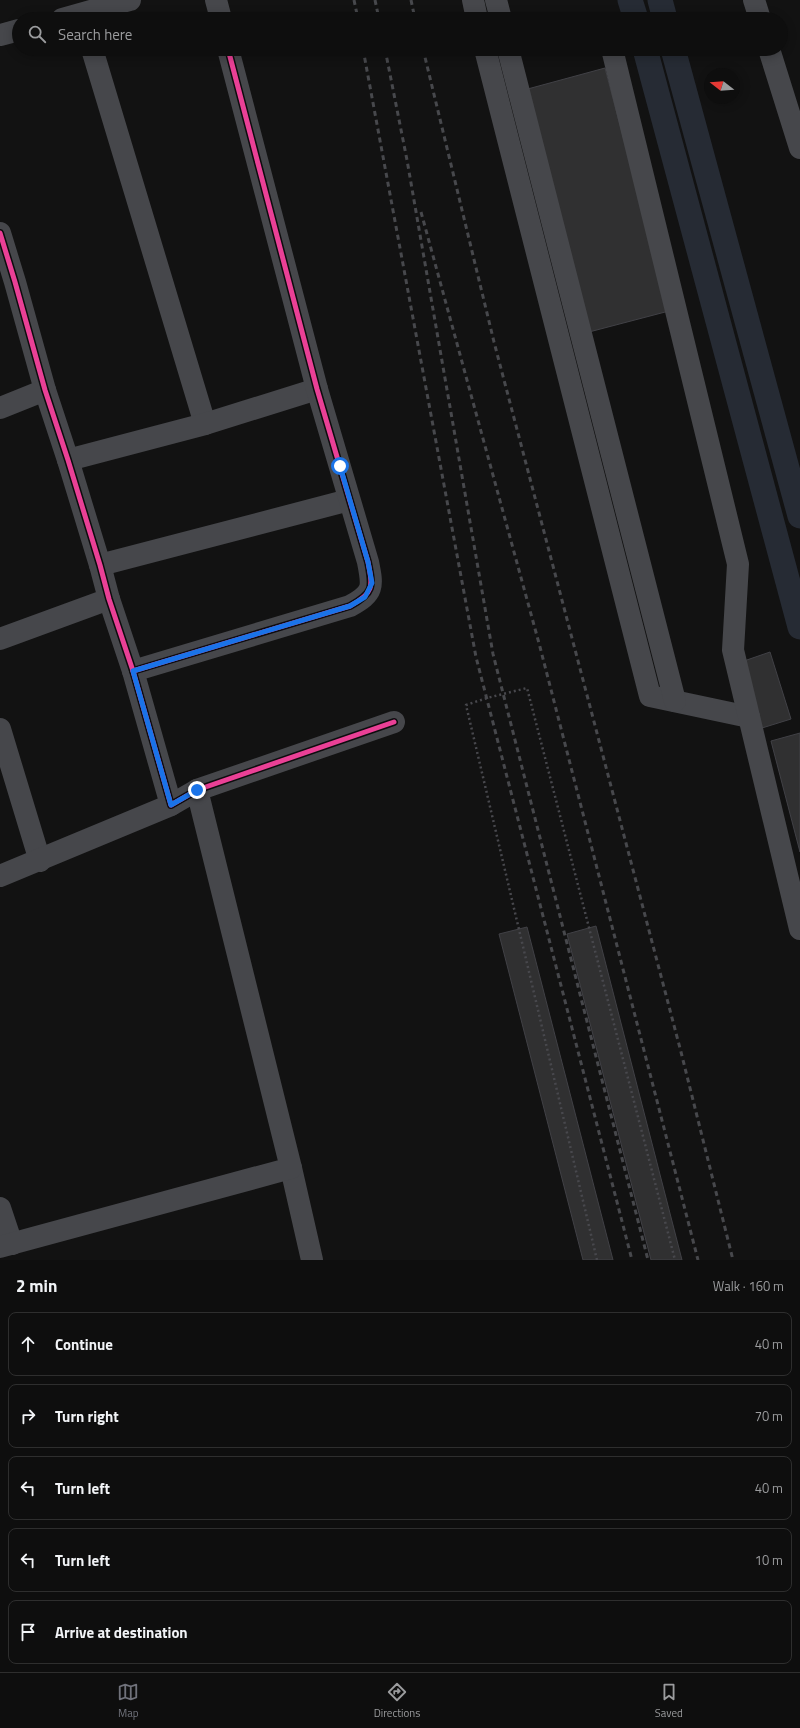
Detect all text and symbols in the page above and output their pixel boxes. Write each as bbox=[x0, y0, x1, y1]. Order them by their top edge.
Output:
search box bbox=[12, 12, 788, 56]
icon: search bbox=[26, 23, 48, 45]
text: Search here bbox=[58, 23, 132, 46]
north arrow bbox=[704, 68, 740, 104]
route start bbox=[331, 457, 349, 475]
route end bbox=[188, 781, 206, 799]
text: 2 min bbox=[16, 1273, 57, 1299]
text: Walk · 160 m bbox=[713, 1276, 784, 1296]
icon: ahead bbox=[17, 1333, 39, 1355]
text: Continue bbox=[55, 1333, 113, 1356]
text: 40 m bbox=[755, 1334, 783, 1354]
icon: right bbox=[17, 1405, 39, 1427]
text: Turn right bbox=[55, 1405, 119, 1428]
text: 70 m bbox=[755, 1406, 783, 1426]
icon: left bbox=[17, 1477, 39, 1499]
text: Turn left bbox=[55, 1477, 110, 1500]
text: 40 m bbox=[755, 1478, 783, 1498]
icon: left bbox=[17, 1549, 39, 1571]
text: Turn left bbox=[55, 1549, 110, 1572]
text: 10 m bbox=[755, 1550, 783, 1570]
icon: arrive bbox=[17, 1621, 39, 1643]
text: Arrive at destination bbox=[55, 1621, 188, 1644]
tab: Map bbox=[117, 1681, 139, 1721]
tab: Directions bbox=[374, 1681, 420, 1721]
tab: Saved bbox=[655, 1681, 683, 1721]

